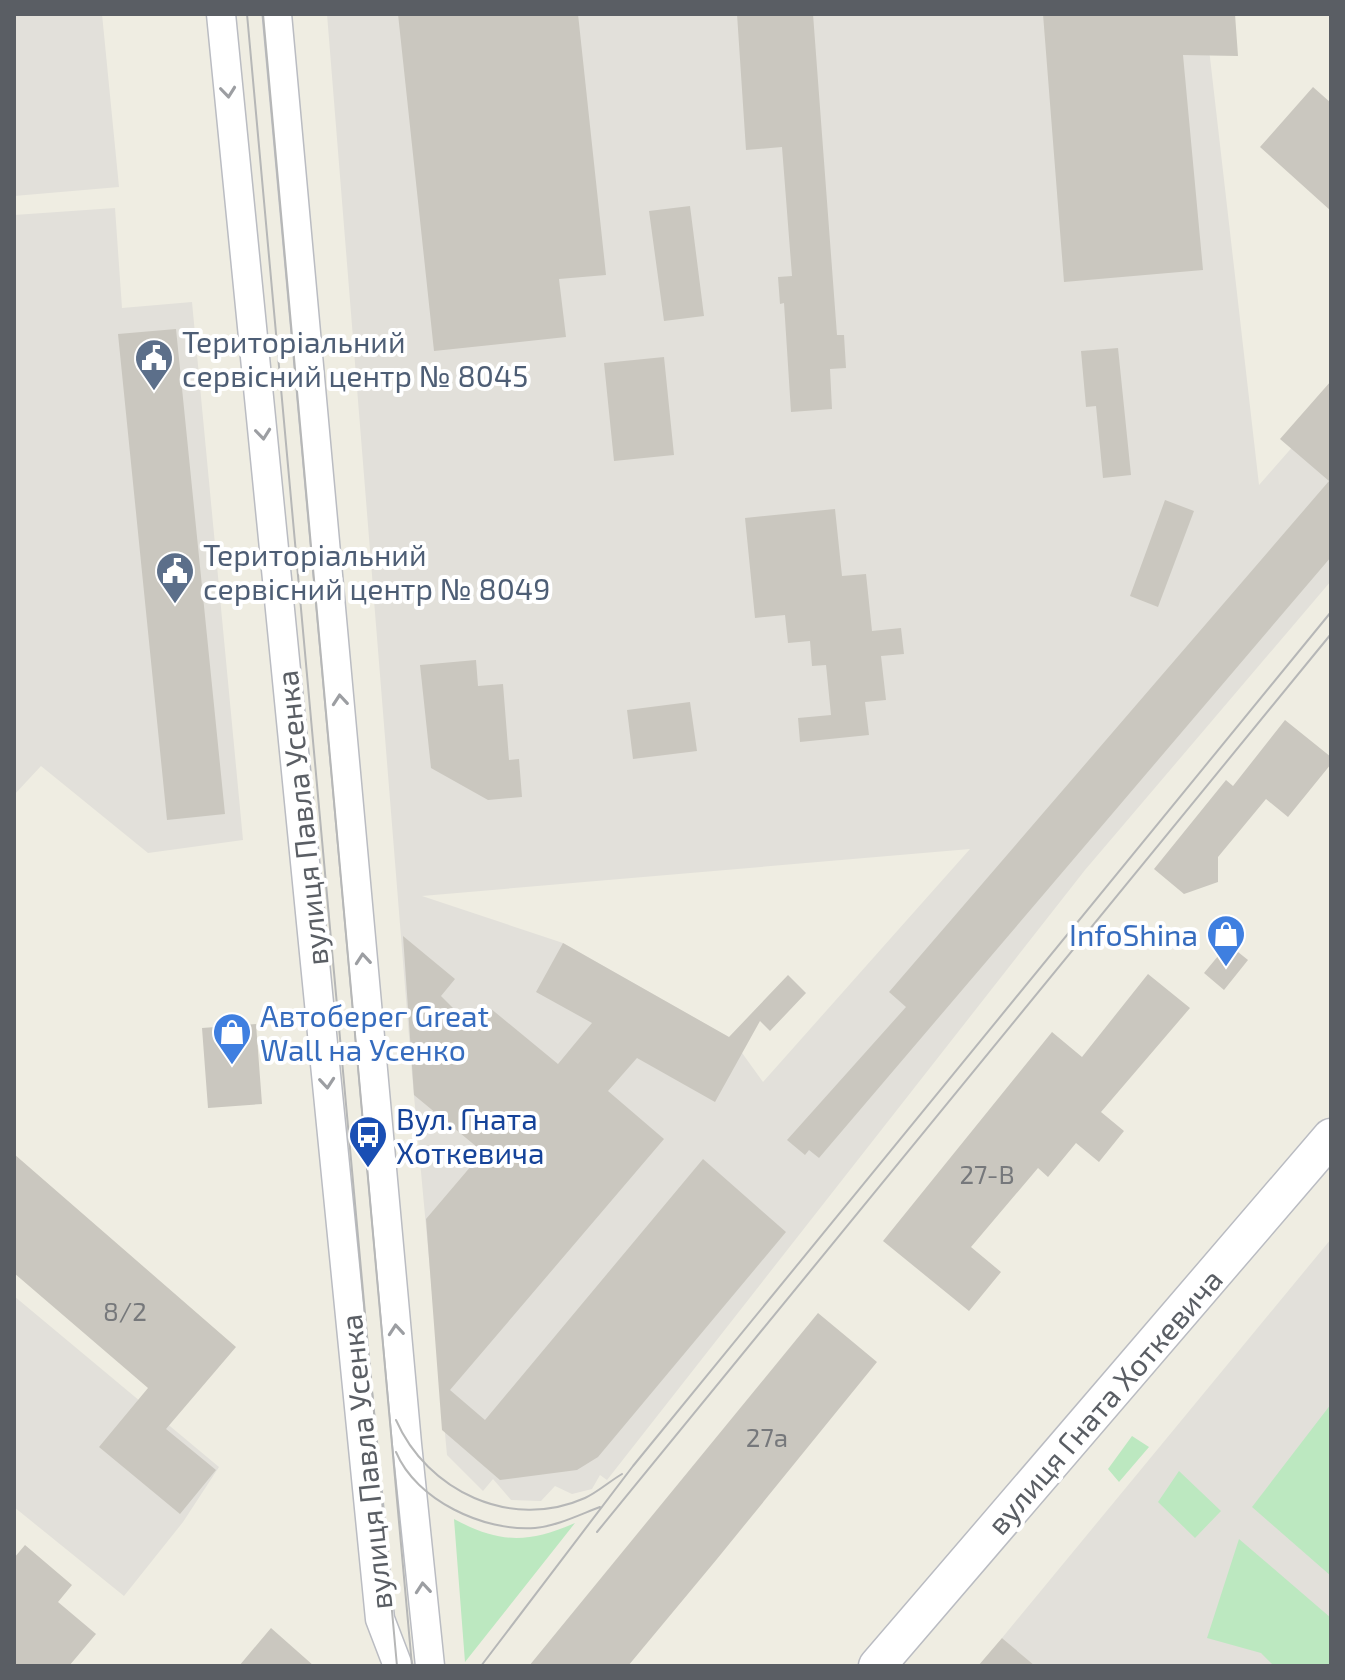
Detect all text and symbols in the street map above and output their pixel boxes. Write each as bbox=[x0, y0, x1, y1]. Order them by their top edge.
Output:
one-way arrow bbox=[220, 86, 237, 99]
place label: Територіальний сервісний центр № 8045 bbox=[182, 323, 528, 393]
public building icon: Територіальний сервісний центр № 8045 bbox=[133, 337, 175, 392]
one-way arrow bbox=[254, 428, 271, 441]
place label: Територіальний сервісний центр № 8049 bbox=[203, 536, 550, 606]
public building icon: Територіальний сервісний центр № 8049 bbox=[154, 550, 196, 605]
street label: вулиця Павла Усенка bbox=[268, 669, 335, 967]
one-way arrow bbox=[331, 693, 348, 706]
shop icon: InfoShina bbox=[1205, 913, 1247, 968]
place label: InfoShina bbox=[1069, 916, 1198, 952]
one-way arrow bbox=[354, 952, 371, 965]
place label: Автоберег Great Wall на Усенко bbox=[260, 997, 489, 1067]
shop icon: Автоберег Great Wall на Усенко bbox=[211, 1011, 253, 1066]
one-way arrow bbox=[319, 1077, 336, 1090]
place label: Вул. Гната Хоткевича bbox=[396, 1100, 545, 1170]
bus stop icon: Вул. Гната Хоткевича bbox=[347, 1114, 389, 1169]
house number: 27-В bbox=[959, 1158, 1015, 1189]
street label: вулиця Гната Хоткевича bbox=[979, 1261, 1230, 1542]
house number: 8/2 bbox=[103, 1295, 147, 1326]
street label: вулиця Павла Усенка bbox=[332, 1313, 399, 1611]
one-way arrow bbox=[388, 1323, 405, 1336]
house number: 27а bbox=[746, 1421, 788, 1452]
one-way arrow bbox=[414, 1581, 431, 1594]

